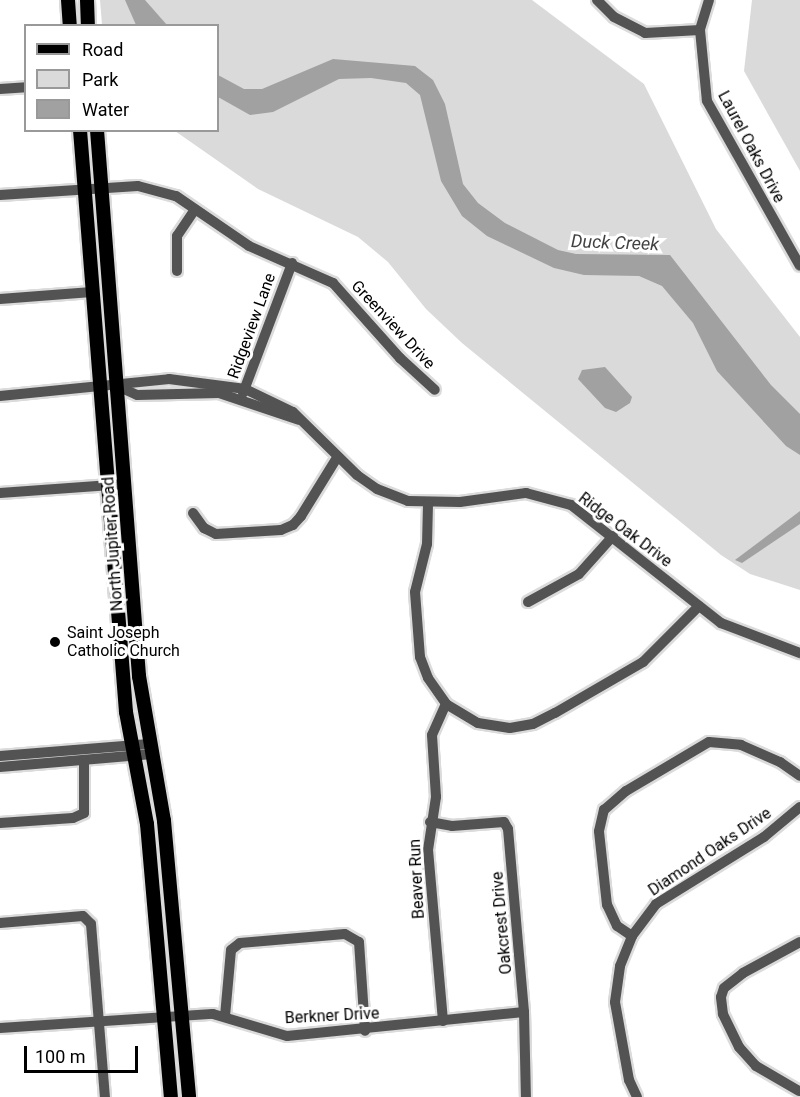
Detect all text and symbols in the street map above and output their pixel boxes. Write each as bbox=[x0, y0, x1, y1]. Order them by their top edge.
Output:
legend bbox=[24, 24, 219, 132]
text: Road bbox=[82, 39, 123, 60]
text: Park bbox=[82, 69, 118, 90]
street label: Laurel Oaks Drive bbox=[713, 88, 789, 206]
text: Water bbox=[82, 99, 129, 120]
water label: Duck Creek bbox=[571, 231, 659, 255]
street label: Ridgeview Lane bbox=[224, 271, 280, 381]
street label: Greenview Drive bbox=[347, 277, 439, 373]
street label: North Jupiter Road bbox=[99, 476, 127, 612]
street label: Ridge Oak Drive bbox=[575, 489, 675, 571]
place label: Saint Joseph Catholic Church bbox=[67, 623, 180, 661]
marker: Saint Joseph Catholic Church bbox=[48, 635, 62, 649]
street label: Diamond Oaks Drive bbox=[645, 804, 775, 900]
street label: Beaver Run bbox=[405, 839, 429, 919]
street label: Oakcrest Drive bbox=[488, 871, 516, 975]
street label: Berkner Drive bbox=[284, 1004, 380, 1028]
scale bar bbox=[27, 1034, 141, 1072]
text: 100 m bbox=[35, 1046, 86, 1067]

